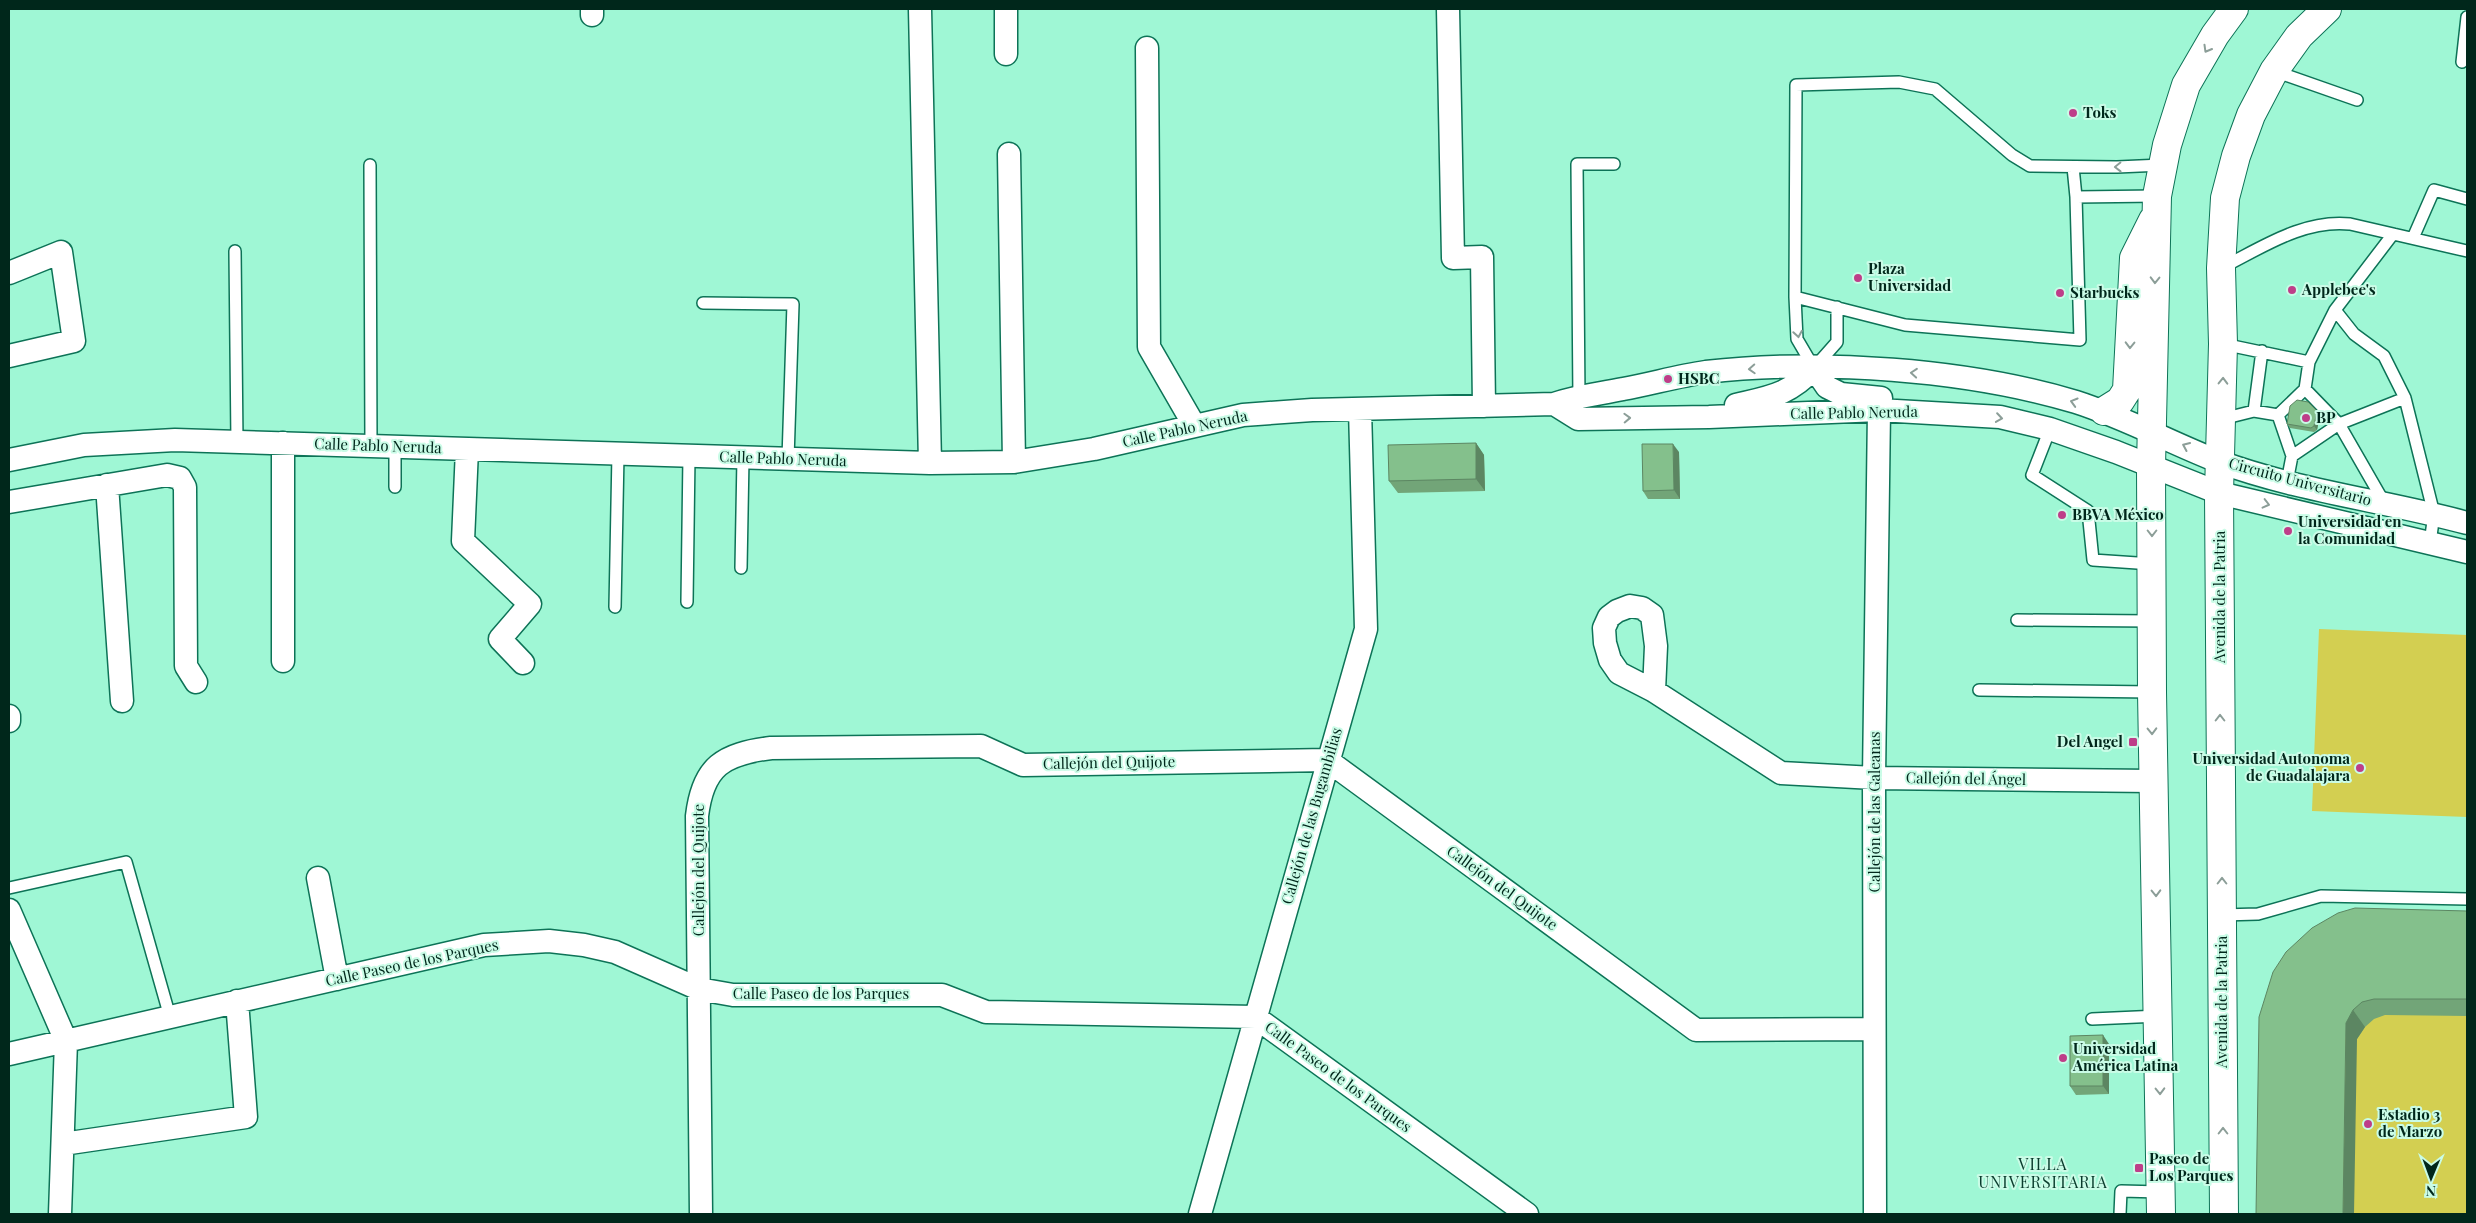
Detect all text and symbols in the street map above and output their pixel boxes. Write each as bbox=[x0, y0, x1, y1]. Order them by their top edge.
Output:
one-way arrow bbox=[2204, 44, 2214, 53]
place label: Toks bbox=[2083, 102, 2117, 122]
marker: Toks bbox=[2067, 107, 2079, 119]
one-way arrow bbox=[2114, 162, 2122, 172]
place label: Plaza Universidad bbox=[1868, 258, 1951, 295]
marker: Plaza Universidad bbox=[1852, 272, 1864, 284]
one-way arrow bbox=[2149, 276, 2160, 284]
place label: Applebee's bbox=[2301, 279, 2376, 299]
place label: Starbucks bbox=[2070, 282, 2140, 302]
marker: Applebee's bbox=[2286, 284, 2298, 296]
marker: Starbucks bbox=[2054, 287, 2066, 299]
one-way arrow bbox=[1792, 331, 1803, 339]
one-way arrow bbox=[2125, 342, 2135, 350]
one-way arrow bbox=[1747, 364, 1755, 375]
one-way arrow bbox=[1910, 367, 1918, 378]
place label: HSBC bbox=[1678, 368, 1719, 388]
marker: HSBC bbox=[1662, 373, 1674, 385]
one-way arrow bbox=[2217, 376, 2228, 384]
one-way arrow bbox=[2070, 397, 2078, 407]
street label: Calle Pablo Neruda bbox=[1790, 401, 1918, 423]
street label: Calle Pablo Neruda bbox=[1120, 405, 1250, 451]
place label: BP bbox=[2316, 407, 2336, 427]
one-way arrow bbox=[1995, 412, 2003, 423]
marker: BP bbox=[2300, 412, 2312, 424]
one-way arrow bbox=[1623, 413, 1631, 424]
street label: Calle Pablo Neruda bbox=[314, 433, 443, 457]
one-way arrow bbox=[2182, 442, 2191, 453]
street label: Calle Pablo Neruda bbox=[719, 446, 848, 470]
street label: Circuito Universitario bbox=[2227, 452, 2374, 510]
one-way arrow bbox=[2262, 498, 2271, 509]
place label: BBVA México bbox=[2072, 504, 2164, 524]
marker: BBVA México bbox=[2056, 509, 2068, 521]
place label: Universidad en la Comunidad bbox=[2298, 511, 2402, 548]
marker: Universidad en la Comunidad bbox=[2282, 525, 2294, 537]
one-way arrow bbox=[2146, 530, 2157, 538]
street label: Avenida de la Patria bbox=[2209, 530, 2229, 664]
one-way arrow bbox=[2215, 714, 2225, 722]
street label: Callejón de las Bugambilias bbox=[1276, 725, 1346, 906]
one-way arrow bbox=[2147, 728, 2157, 735]
place label: Del Angel bbox=[2057, 731, 2123, 751]
street label: Callejón de las Galeanas bbox=[1864, 732, 1884, 892]
marker: Del Angel bbox=[2127, 736, 2139, 748]
place label: Universidad Autonoma de Guadalajara bbox=[2193, 748, 2350, 785]
street label: Callejón del Quijote bbox=[1043, 751, 1175, 773]
marker: Universidad Autonoma de Guadalajara bbox=[2354, 762, 2366, 774]
street label: Callejón del Ángel bbox=[1906, 767, 2026, 789]
street label: Callejón del Quijote bbox=[688, 804, 708, 936]
street label: Callejón del Quijote bbox=[1443, 840, 1562, 934]
one-way arrow bbox=[2216, 876, 2227, 884]
one-way arrow bbox=[2150, 889, 2161, 897]
street label: Calle Paseo de los Parques bbox=[323, 934, 500, 990]
street label: Avenida de la Patria bbox=[2211, 935, 2231, 1069]
street label: Calle Paseo de los Parques bbox=[733, 983, 909, 1003]
street label: Calle Paseo de los Parques bbox=[1261, 1016, 1416, 1136]
place label: Universidad América Latina bbox=[2072, 1038, 2179, 1075]
marker: Universidad América Latina bbox=[2057, 1052, 2069, 1064]
one-way arrow bbox=[2155, 1087, 2166, 1095]
place label: Estadio 3 de Marzo bbox=[2378, 1104, 2442, 1141]
marker: Estadio 3 de Marzo bbox=[2362, 1118, 2374, 1130]
one-way arrow bbox=[2218, 1126, 2228, 1134]
place label: Paseo de Los Parques bbox=[2149, 1148, 2233, 1185]
district label: VILLA UNIVERSITARIA bbox=[1978, 1153, 2108, 1192]
north arrow bbox=[2406, 1153, 2456, 1203]
marker: Paseo de Los Parques bbox=[2133, 1162, 2145, 1174]
text: N bbox=[2426, 1182, 2436, 1201]

